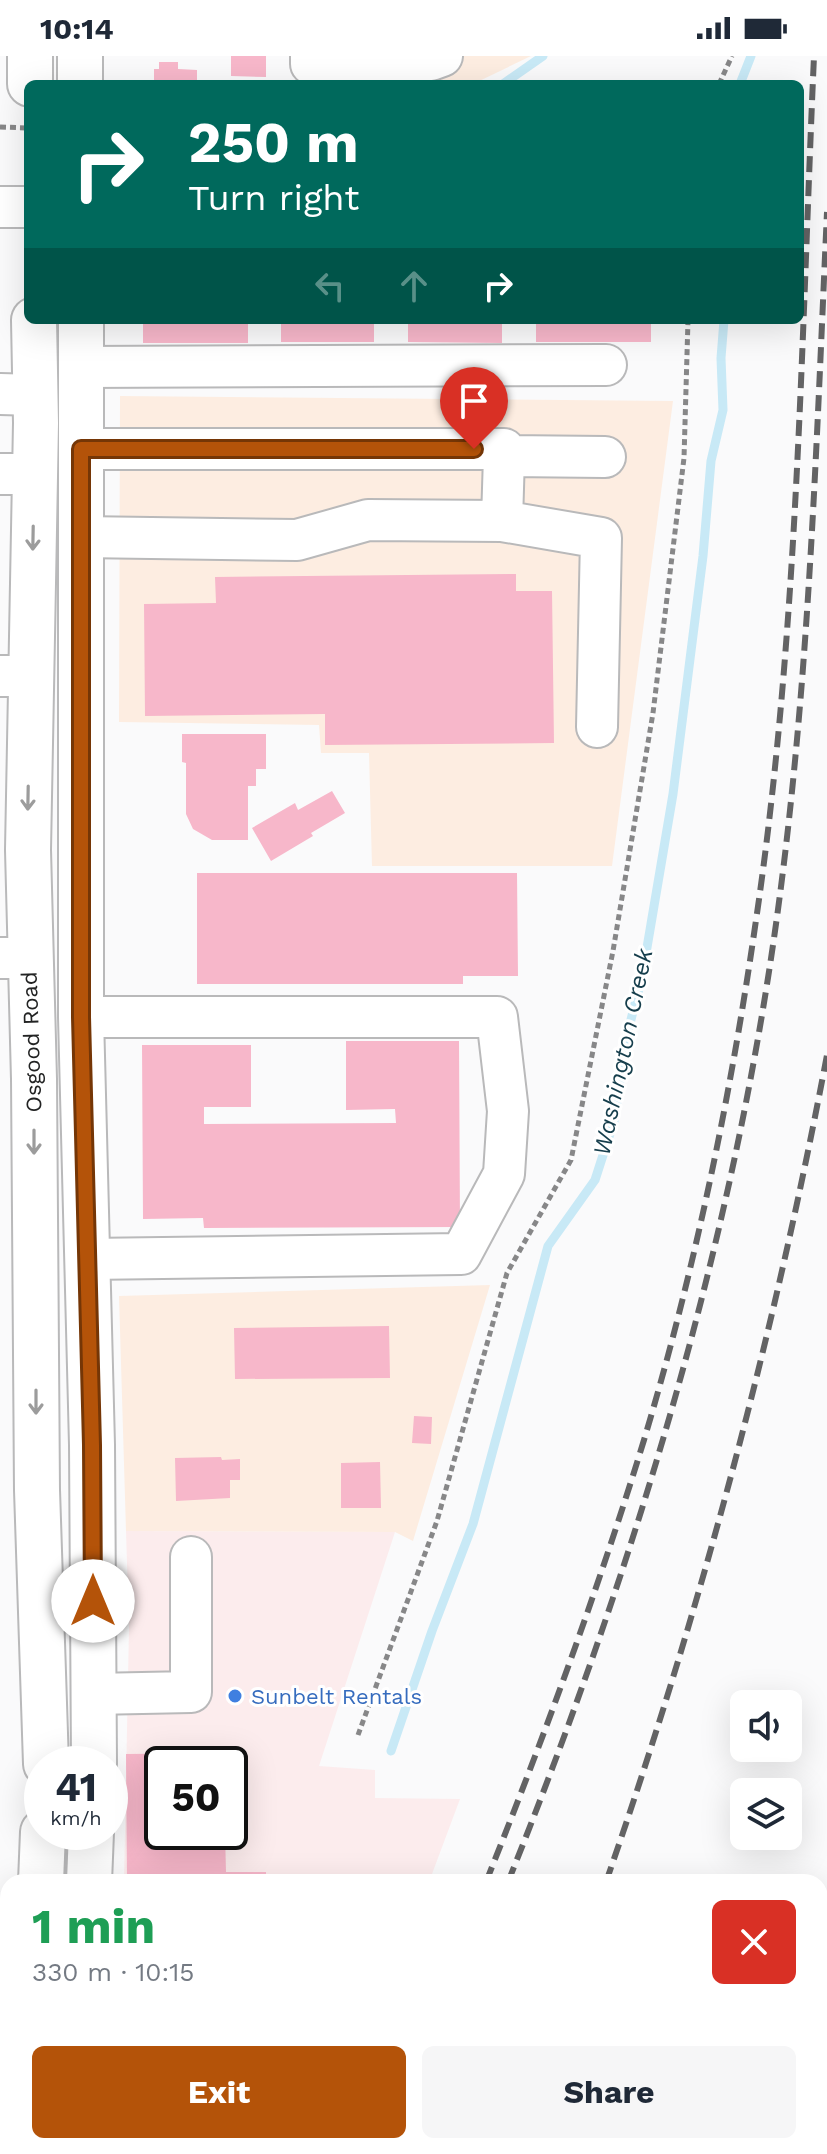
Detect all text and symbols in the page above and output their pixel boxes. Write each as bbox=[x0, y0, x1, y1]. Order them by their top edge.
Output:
text: 10:14 bbox=[40, 11, 114, 46]
text: 250 m bbox=[188, 110, 359, 176]
icon: right bbox=[56, 112, 160, 216]
text: Turn right bbox=[188, 177, 359, 219]
icon: left bbox=[308, 264, 352, 308]
icon: ahead bbox=[392, 264, 436, 308]
icon: right bbox=[476, 264, 520, 308]
pin bbox=[440, 367, 508, 449]
icon: arrive bbox=[452, 379, 496, 423]
one-way arrow bbox=[25, 524, 41, 551]
one-way arrow bbox=[20, 784, 36, 811]
water label: Washington Creek bbox=[587, 945, 659, 1158]
street label: Osgood Road bbox=[17, 971, 46, 1113]
one-way arrow bbox=[26, 1128, 42, 1155]
one-way arrow bbox=[28, 1388, 44, 1415]
position arrow bbox=[51, 1559, 135, 1643]
place label: Sunbelt Rentals bbox=[251, 1684, 422, 1709]
marker: Sunbelt Rentals bbox=[226, 1687, 244, 1705]
map controls bbox=[730, 1690, 802, 1850]
button: sound bbox=[730, 1690, 802, 1762]
speed limit sign: 50 bbox=[144, 1746, 248, 1850]
text: 41 bbox=[55, 1764, 97, 1811]
button: layers bbox=[730, 1778, 802, 1850]
text: km/h bbox=[50, 1806, 102, 1830]
text: 1 min bbox=[32, 1898, 155, 1955]
button: close bbox=[712, 1900, 796, 1984]
text: 330 m · 10:15 bbox=[32, 1957, 195, 1987]
button: Exit bbox=[32, 2046, 406, 2138]
button: Share bbox=[422, 2046, 796, 2138]

